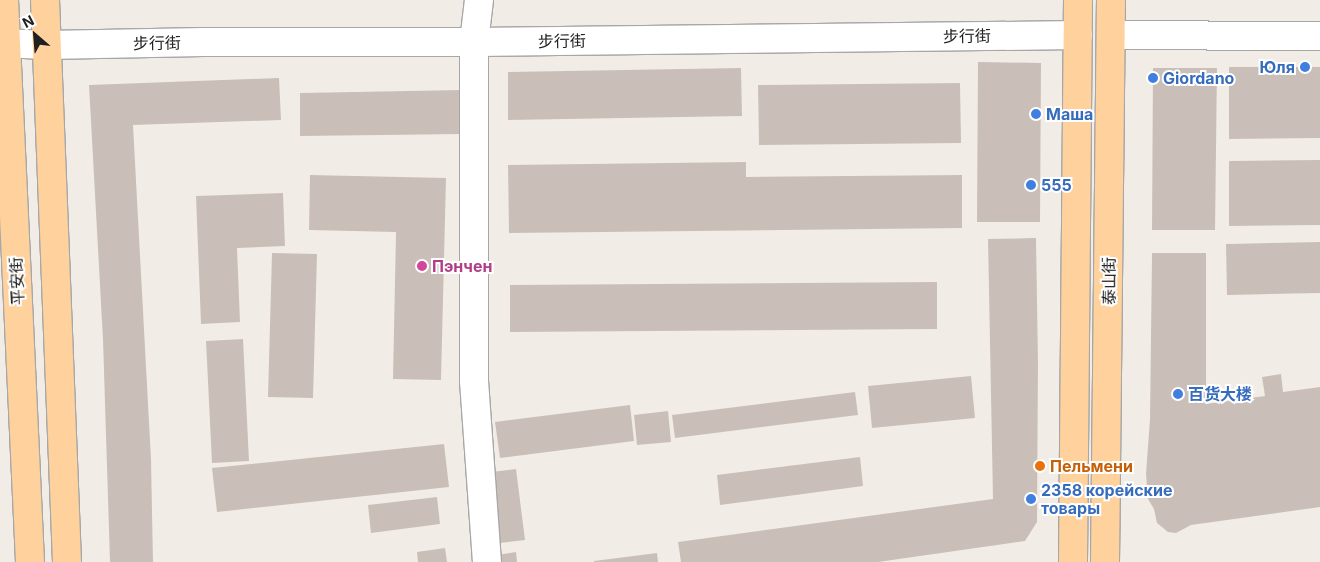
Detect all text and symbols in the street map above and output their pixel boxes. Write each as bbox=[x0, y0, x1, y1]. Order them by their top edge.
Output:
north arrow bbox=[10, 10, 60, 60]
text: N bbox=[19, 11, 37, 31]
street label: 步行街 bbox=[943, 26, 991, 46]
street label: 步行街 bbox=[538, 31, 586, 51]
street label: 步行街 bbox=[133, 33, 181, 53]
place label: Юля bbox=[1259, 57, 1295, 77]
marker: Юля bbox=[1299, 61, 1311, 73]
place label: Giordano bbox=[1163, 68, 1234, 88]
marker: Giordano bbox=[1147, 72, 1159, 84]
place label: Маша bbox=[1046, 104, 1093, 124]
marker: Маша bbox=[1030, 108, 1042, 120]
place label: 555 bbox=[1041, 175, 1072, 195]
marker: 555 bbox=[1025, 179, 1037, 191]
place label: Пэнчен bbox=[432, 256, 492, 276]
street label: 平安街 bbox=[6, 257, 28, 305]
street label: 泰山街 bbox=[1099, 257, 1119, 305]
marker: Пэнчен bbox=[416, 260, 428, 272]
place label: 百货大楼 bbox=[1188, 384, 1252, 404]
marker: 百货大楼 bbox=[1172, 388, 1184, 400]
place label: Пельмени bbox=[1050, 456, 1133, 476]
marker: Пельмени bbox=[1034, 460, 1046, 472]
place label: 2358 корейские товары bbox=[1041, 480, 1172, 518]
marker: 2358 корейские товары bbox=[1025, 493, 1037, 505]

